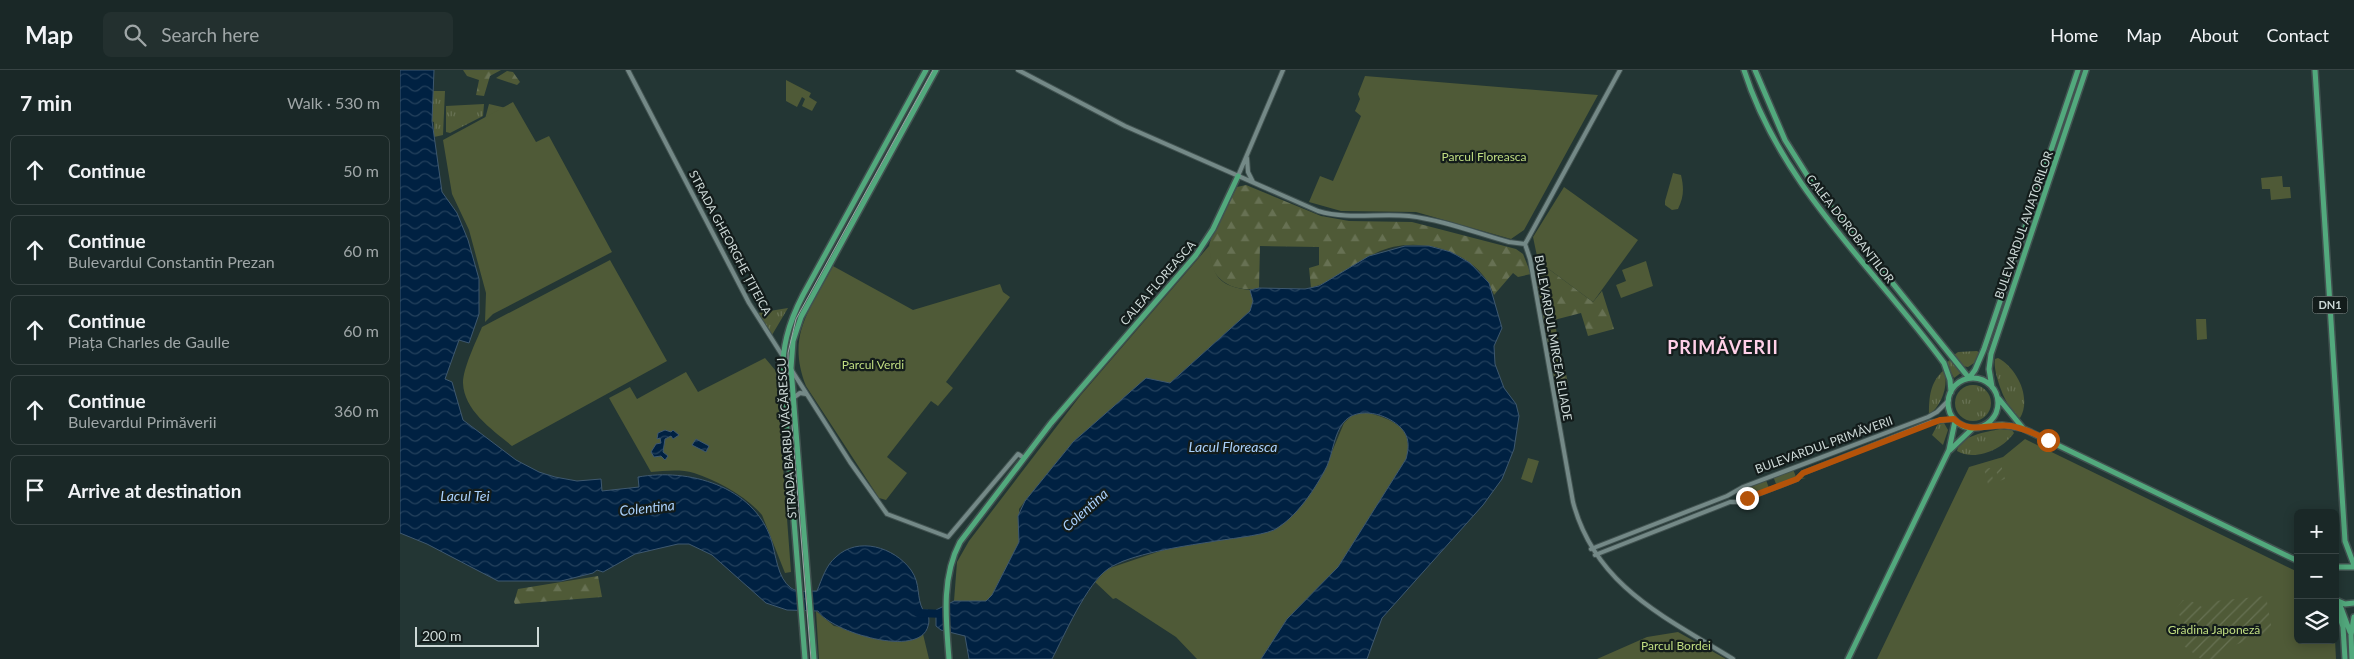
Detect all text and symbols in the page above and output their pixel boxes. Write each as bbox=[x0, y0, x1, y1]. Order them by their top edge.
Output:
search box bbox=[103, 12, 453, 57]
text: Map bbox=[25, 20, 73, 49]
icon: search bbox=[121, 21, 149, 49]
text: Search here bbox=[161, 23, 259, 46]
text: Home bbox=[2050, 24, 2098, 46]
text: Map bbox=[2126, 24, 2162, 46]
text: About bbox=[2190, 24, 2239, 46]
text: Contact bbox=[2267, 24, 2329, 46]
text: 7 min bbox=[20, 90, 72, 115]
text: Walk · 530 m bbox=[287, 93, 380, 112]
street label: BULEVARDUL AVIATORILOR bbox=[1991, 148, 2056, 301]
park label: Parcul Floreasca bbox=[1441, 149, 1527, 164]
icon: ahead bbox=[21, 156, 49, 184]
text: Continue bbox=[68, 159, 146, 182]
text: 50 m bbox=[343, 161, 379, 180]
street label: STRADA GHEORGHE ȚIȚEICA bbox=[686, 168, 776, 319]
street label: CALEA DOROBANȚILOR bbox=[1803, 171, 1898, 287]
text: Continue bbox=[68, 229, 146, 252]
icon: ahead bbox=[21, 236, 49, 264]
street label: CALEA FLOREASCA bbox=[1117, 237, 1199, 328]
text: 60 m bbox=[343, 241, 379, 260]
text: Bulevardul Constantin Prezan bbox=[68, 252, 275, 271]
street label: BULEVARDUL MIRCEA ELIADE bbox=[1532, 254, 1575, 422]
road number: DN1 bbox=[2312, 296, 2348, 314]
text: Continue bbox=[68, 309, 146, 332]
icon: ahead bbox=[21, 316, 49, 344]
text: 60 m bbox=[343, 321, 379, 340]
text: Piața Charles de Gaulle bbox=[68, 332, 230, 351]
district label: PRIMĂVERII bbox=[1667, 336, 1779, 358]
street label: STRADA BARBU VĂCĂRESCU bbox=[773, 357, 800, 519]
park label: Parcul Verdi bbox=[842, 357, 904, 372]
text: Continue bbox=[68, 389, 146, 412]
icon: ahead bbox=[21, 396, 49, 424]
text: 360 m bbox=[334, 401, 379, 420]
text: Bulevardul Primăverii bbox=[68, 412, 217, 431]
street label: BULEVARDUL PRIMĂVERII bbox=[1753, 413, 1895, 476]
route start bbox=[2037, 429, 2060, 452]
water label: Lacul Floreasca bbox=[1189, 438, 1277, 455]
icon: arrive bbox=[21, 476, 49, 504]
text: Arrive at destination bbox=[68, 479, 241, 502]
water label: Colentina bbox=[1058, 485, 1111, 535]
water label: Lacul Tei bbox=[440, 487, 490, 504]
route end bbox=[1736, 487, 1759, 510]
water label: Colentina bbox=[618, 496, 675, 519]
map controls bbox=[2294, 509, 2339, 644]
button: + bbox=[2294, 509, 2339, 554]
button: − bbox=[2294, 554, 2339, 599]
button: layers bbox=[2294, 599, 2339, 644]
park label: Grădina Japoneză bbox=[2168, 622, 2260, 637]
scale bar bbox=[415, 624, 539, 647]
text: 200 m bbox=[422, 627, 461, 644]
park label: Parcul Bordei bbox=[1641, 638, 1711, 653]

